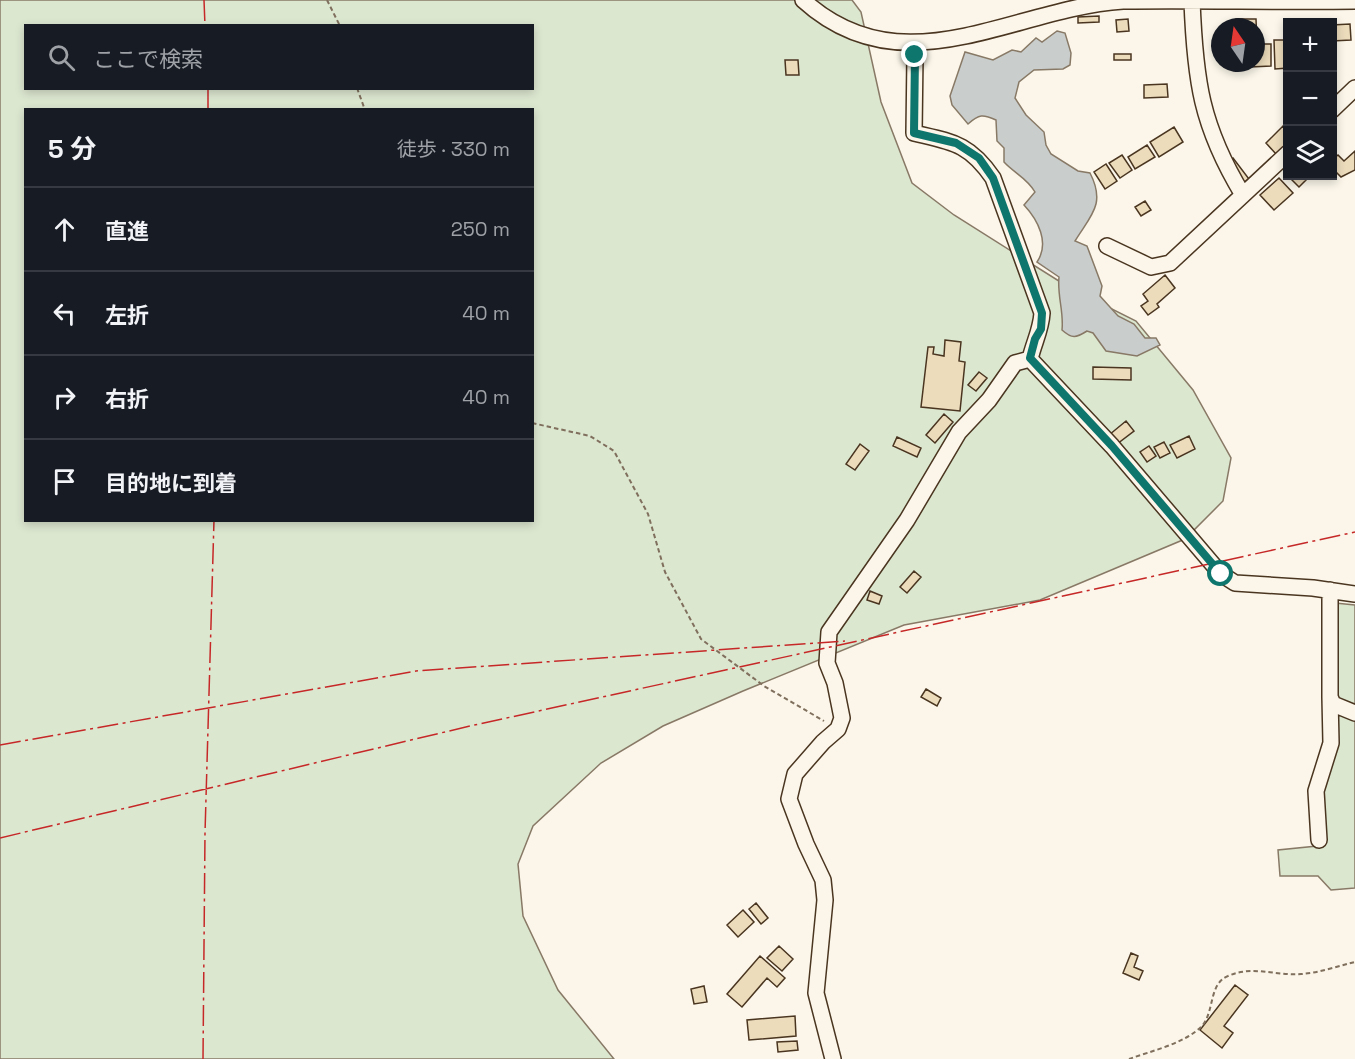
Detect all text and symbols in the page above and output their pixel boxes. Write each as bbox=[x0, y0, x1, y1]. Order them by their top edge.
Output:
north arrow bbox=[1211, 18, 1265, 72]
map controls bbox=[1283, 18, 1337, 180]
button: + bbox=[1283, 18, 1337, 72]
search box bbox=[24, 24, 534, 90]
icon: search bbox=[45, 41, 78, 74]
route end bbox=[901, 41, 927, 67]
text: ここで検索 bbox=[93, 45, 203, 73]
button: − bbox=[1283, 72, 1337, 126]
button: layers bbox=[1283, 126, 1337, 180]
text: 5 分 bbox=[48, 132, 96, 166]
text: 徒歩 · 330 m bbox=[397, 136, 510, 162]
icon: ahead bbox=[48, 213, 81, 246]
text: 250 m bbox=[451, 216, 510, 242]
text: 直進 bbox=[105, 217, 149, 245]
icon: left bbox=[48, 297, 81, 330]
text: 40 m bbox=[462, 300, 510, 326]
text: 左折 bbox=[105, 301, 149, 329]
icon: right bbox=[48, 381, 81, 414]
text: 40 m bbox=[462, 384, 510, 410]
text: 右折 bbox=[105, 385, 149, 413]
icon: arrive bbox=[48, 465, 81, 498]
text: 目的地に到着 bbox=[105, 469, 237, 497]
route start bbox=[1207, 560, 1233, 586]

